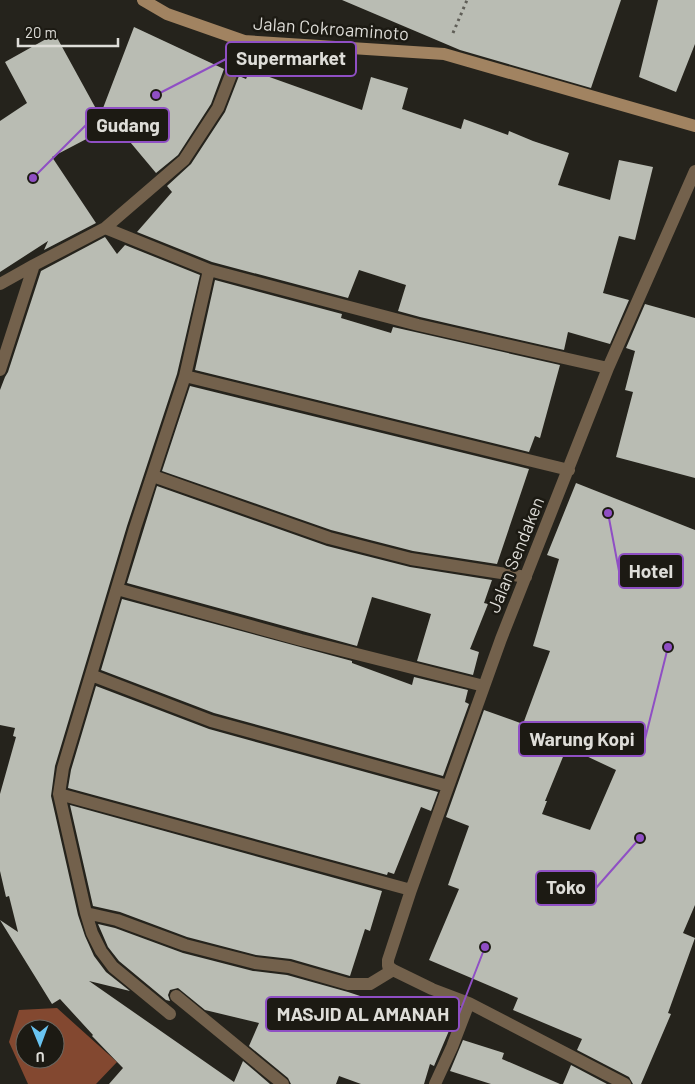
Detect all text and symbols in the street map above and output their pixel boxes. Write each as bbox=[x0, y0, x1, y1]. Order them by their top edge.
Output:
street label: Jalan Cokroaminoto bbox=[252, 12, 410, 44]
scale bar bbox=[18, 15, 118, 47]
text: 20 m bbox=[25, 23, 57, 41]
callout: Supermarket bbox=[226, 42, 356, 76]
text: Supermarket bbox=[236, 46, 346, 69]
callout: Gudang bbox=[86, 108, 169, 142]
text: Gudang bbox=[96, 113, 160, 136]
street label: Jalan Sendaken bbox=[482, 494, 548, 616]
callout: Hotel bbox=[619, 554, 683, 588]
text: Hotel bbox=[629, 559, 673, 582]
callout: Warung Kopi bbox=[519, 722, 645, 756]
text: Warung Kopi bbox=[529, 727, 635, 750]
callout: Toko bbox=[536, 871, 596, 905]
text: Toko bbox=[546, 875, 586, 898]
callout: MASJID AL AMANAH bbox=[266, 997, 459, 1031]
text: MASJID AL AMANAH bbox=[277, 1002, 449, 1025]
north arrow bbox=[15, 1019, 65, 1069]
text: U bbox=[35, 1049, 45, 1066]

